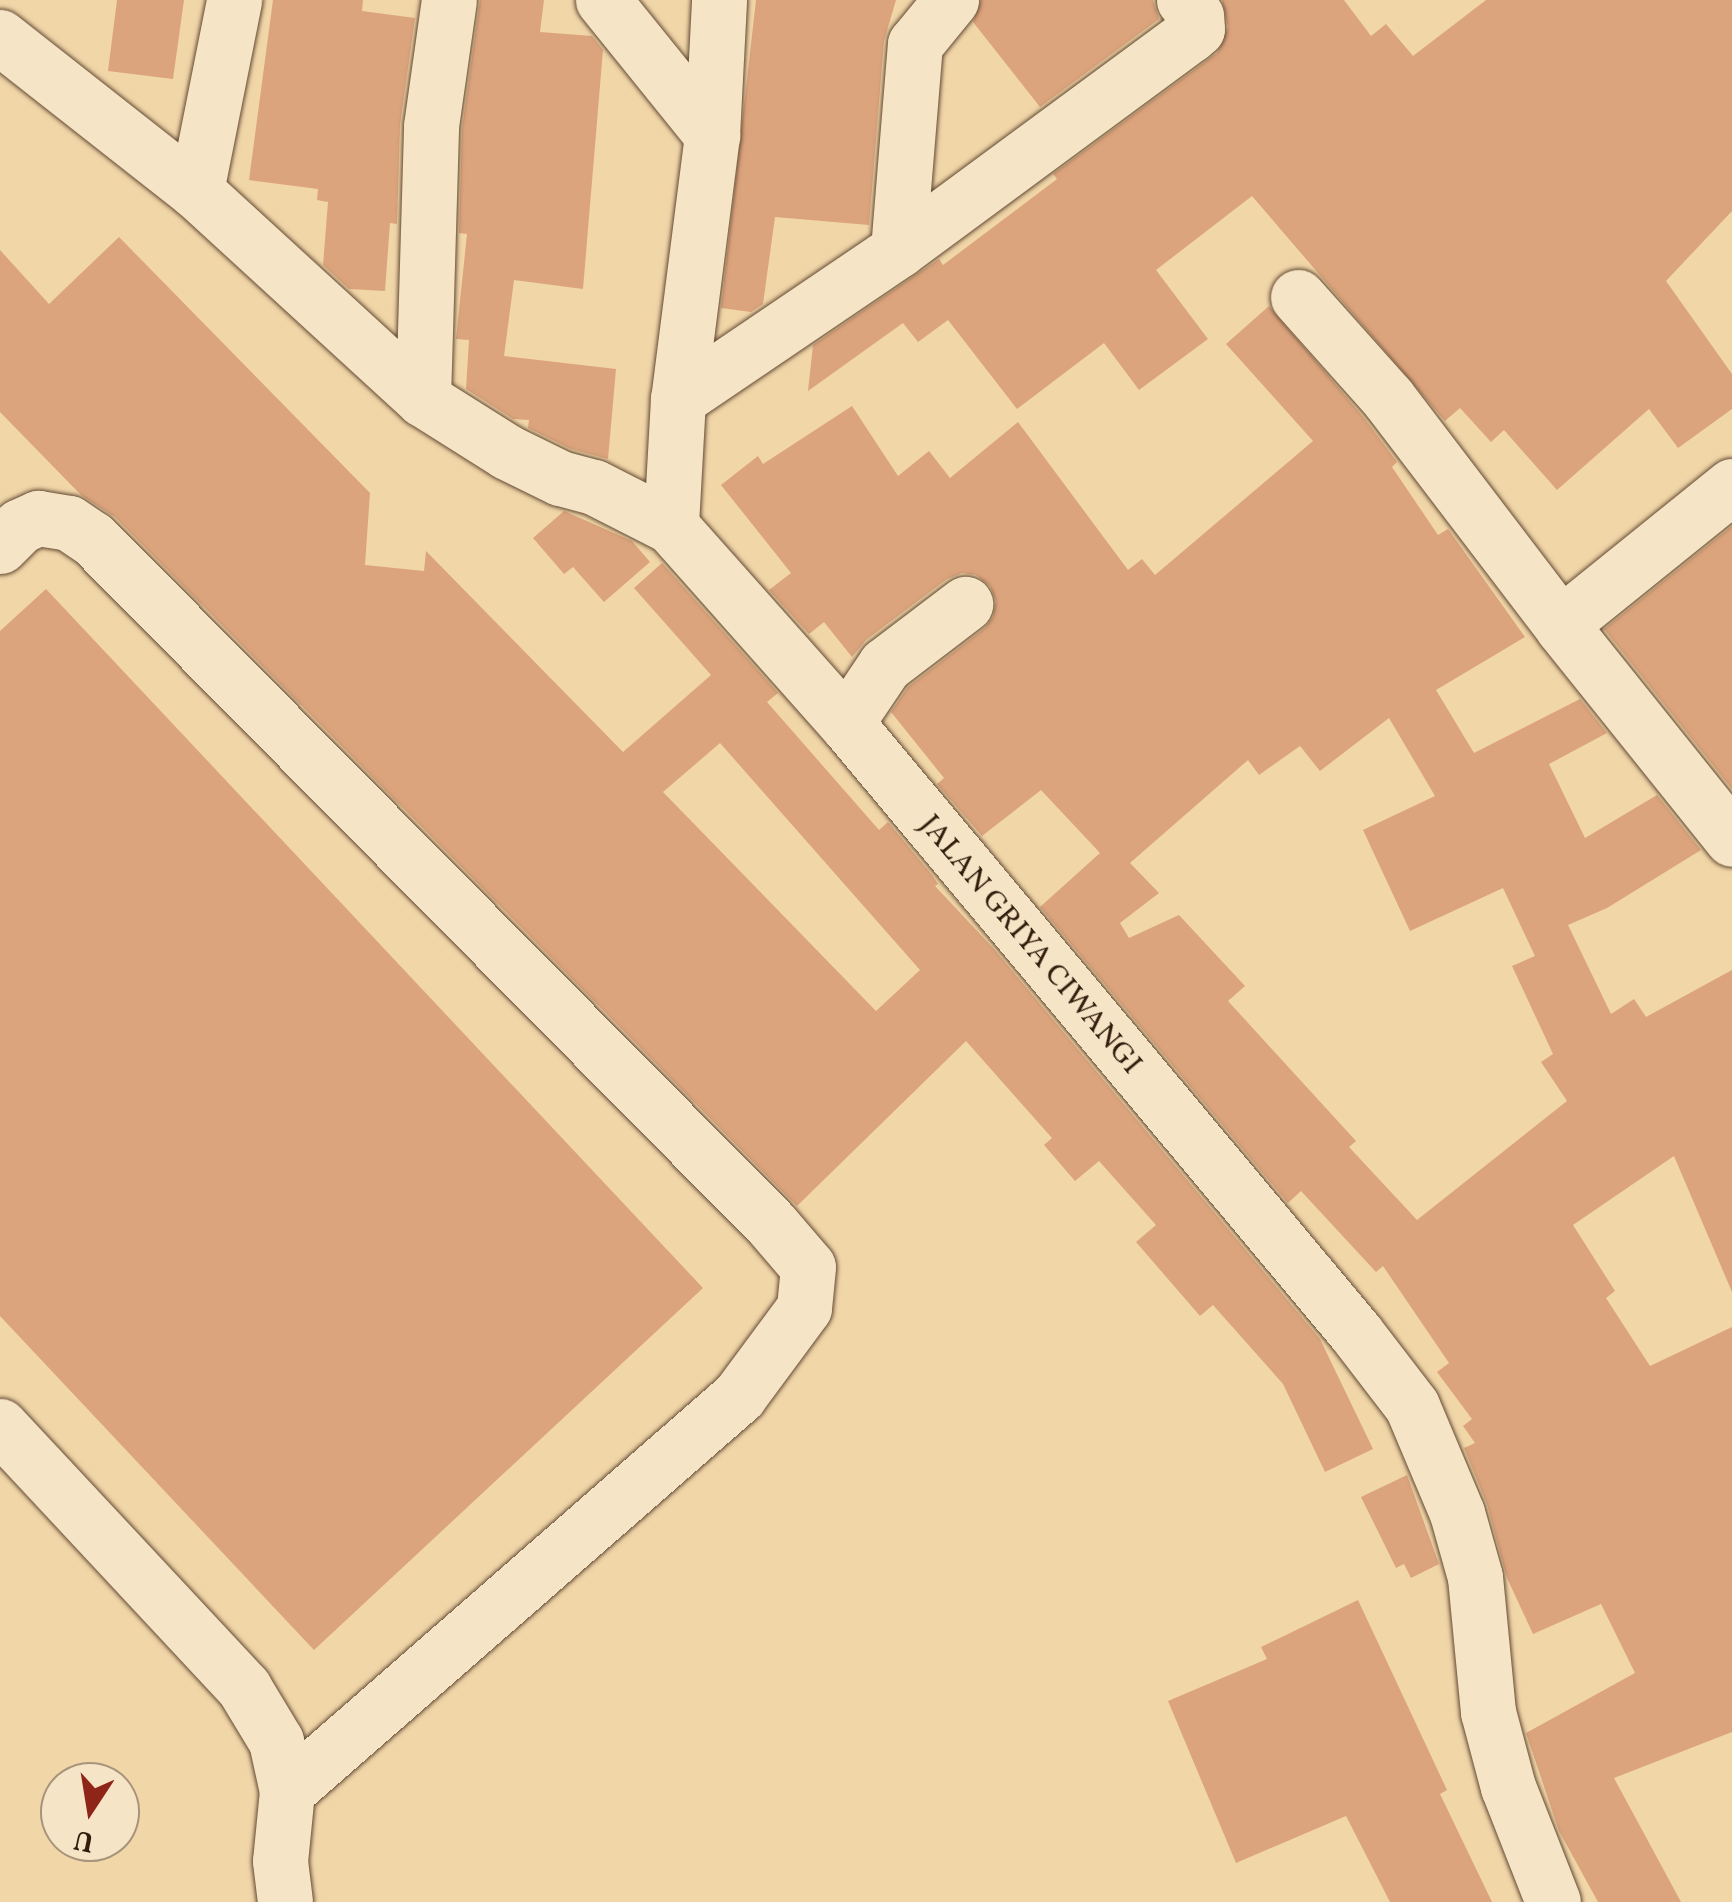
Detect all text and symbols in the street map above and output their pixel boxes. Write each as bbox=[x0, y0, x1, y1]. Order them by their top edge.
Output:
street label: JALAN GRIYA CIWANGI bbox=[911, 808, 1149, 1082]
north arrow bbox=[40, 1762, 140, 1862]
text: U bbox=[71, 1819, 98, 1861]

